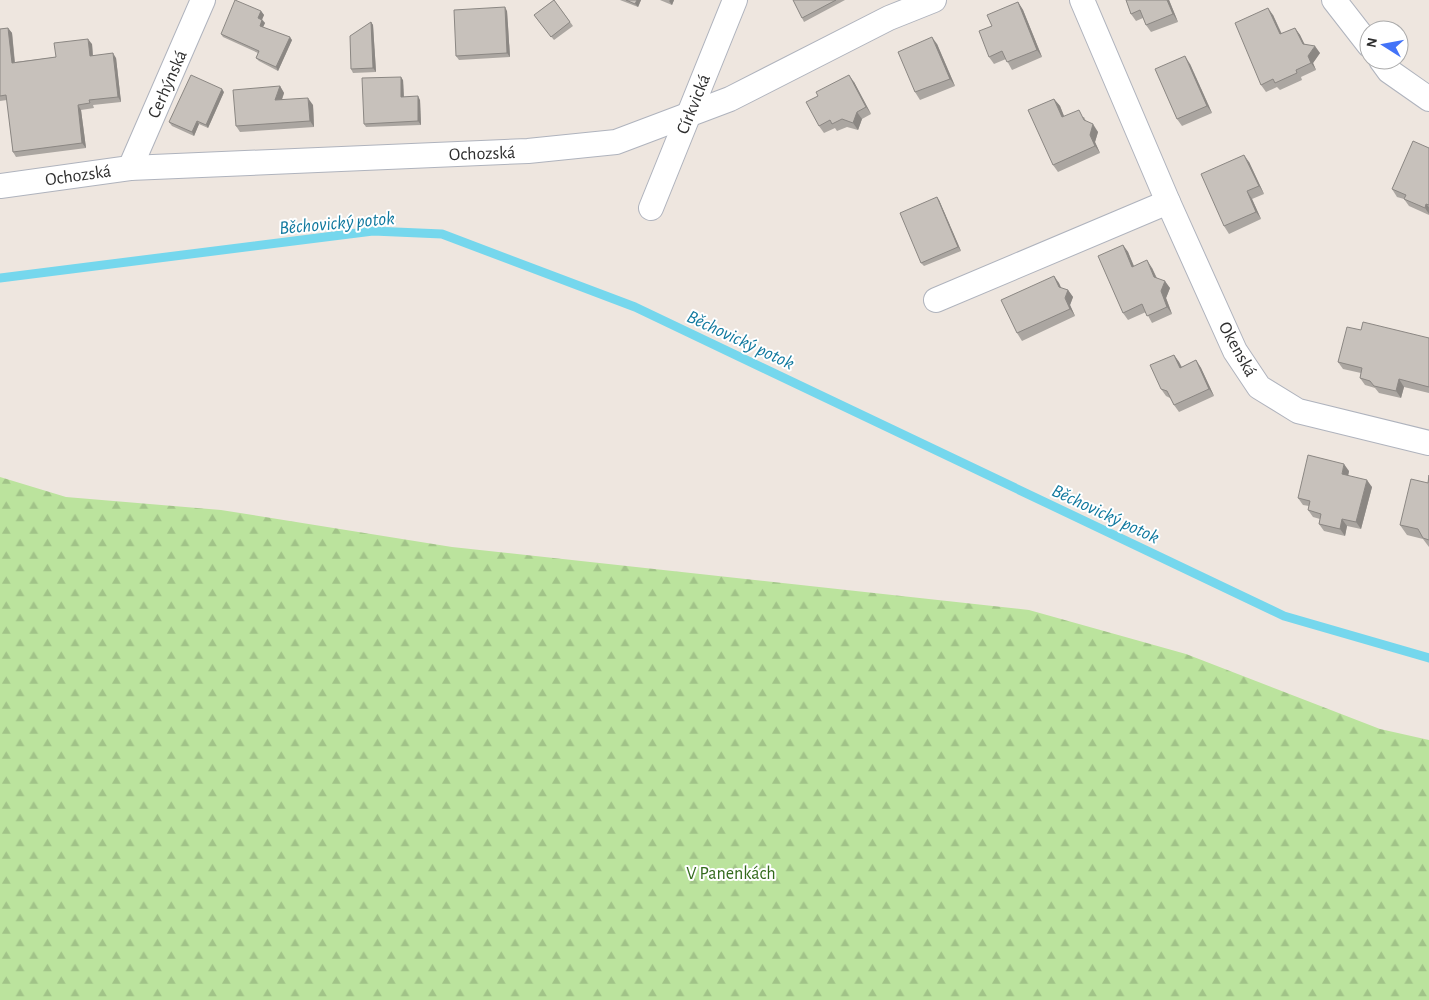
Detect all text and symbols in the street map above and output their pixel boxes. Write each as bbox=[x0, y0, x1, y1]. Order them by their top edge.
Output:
north arrow bbox=[1359, 20, 1409, 70]
text: N bbox=[1364, 37, 1380, 49]
street label: Cerhýnská bbox=[145, 48, 191, 121]
street label: Církvická bbox=[674, 72, 714, 137]
street label: Ochozská bbox=[448, 144, 516, 164]
street label: Ochozská bbox=[44, 162, 112, 190]
water label: Běchovický potok bbox=[279, 209, 396, 238]
water label: Běchovický potok bbox=[684, 307, 797, 374]
street label: Okenská bbox=[1215, 319, 1259, 380]
water label: Běchovický potok bbox=[1049, 481, 1162, 548]
park label: V Panenkách bbox=[686, 865, 776, 883]

